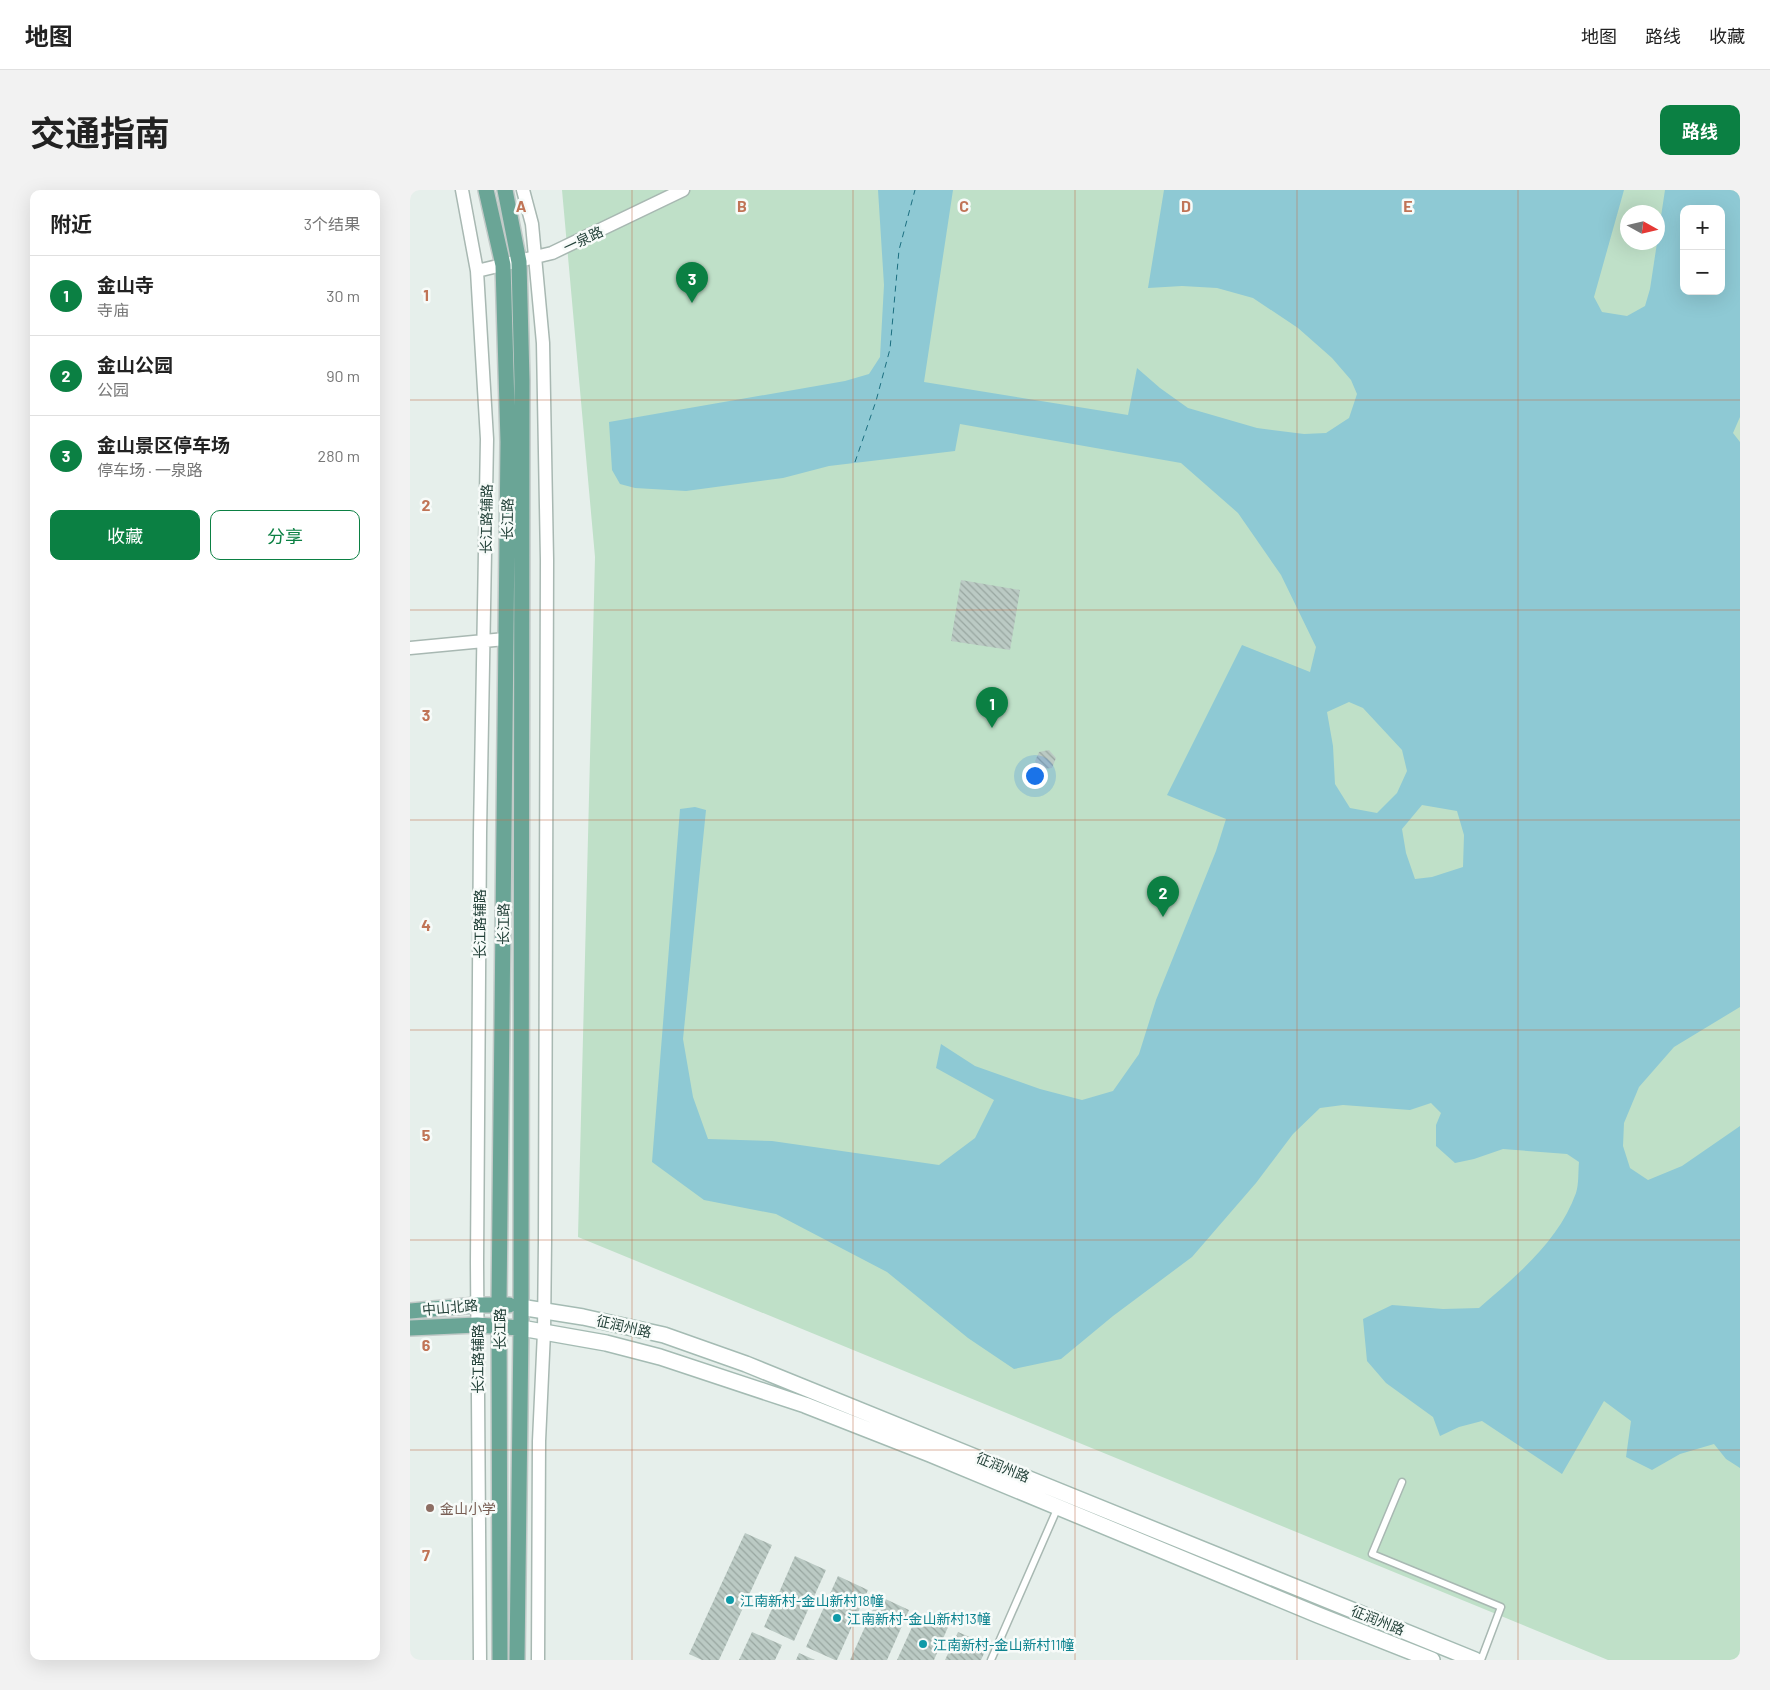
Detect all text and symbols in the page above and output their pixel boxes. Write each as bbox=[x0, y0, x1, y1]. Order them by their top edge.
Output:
text: 地图 bbox=[25, 21, 73, 50]
text: 地图 bbox=[1581, 25, 1617, 47]
text: 路线 bbox=[1645, 25, 1681, 47]
text: 收藏 bbox=[1709, 25, 1745, 47]
button: 路线 bbox=[1660, 105, 1740, 155]
text: 交通指南 bbox=[30, 111, 170, 153]
text: A bbox=[516, 196, 527, 215]
text: B bbox=[737, 196, 747, 215]
text: C bbox=[959, 196, 969, 215]
text: D bbox=[1181, 196, 1191, 215]
text: E bbox=[1403, 196, 1413, 215]
north arrow bbox=[1620, 205, 1665, 250]
map controls bbox=[1680, 205, 1725, 295]
button: + bbox=[1680, 205, 1725, 250]
text: 附近 bbox=[50, 211, 92, 236]
text: 3个结果 bbox=[304, 214, 360, 233]
street label: 一泉路 bbox=[560, 222, 606, 256]
button: − bbox=[1680, 250, 1725, 295]
pin: 3 bbox=[676, 262, 708, 303]
text: 金山寺 bbox=[97, 273, 154, 296]
text: 1 bbox=[423, 285, 429, 304]
text: 1 bbox=[63, 286, 69, 305]
text: 30 m bbox=[326, 286, 360, 305]
text: 寺庙 bbox=[97, 300, 129, 319]
text: 金山公园 bbox=[97, 353, 173, 376]
text: 2 bbox=[62, 366, 70, 385]
text: 90 m bbox=[326, 366, 360, 385]
text: 公园 bbox=[97, 380, 129, 399]
text: 金山景区停车场 bbox=[97, 433, 230, 456]
text: 3 bbox=[62, 446, 70, 465]
text: 280 m bbox=[318, 446, 360, 465]
text: 停车场 · 一泉路 bbox=[97, 460, 203, 479]
street label: 长江路辅路 bbox=[477, 484, 495, 554]
text: 2 bbox=[422, 495, 431, 514]
street label: 长江路 bbox=[498, 498, 516, 540]
button: 收藏 bbox=[50, 510, 200, 560]
button: 分享 bbox=[210, 510, 360, 560]
pin: 1 bbox=[976, 687, 1008, 728]
text: 3 bbox=[422, 705, 430, 724]
your location bbox=[1022, 763, 1048, 789]
pin: 2 bbox=[1147, 876, 1179, 917]
street label: 长江路辅路 bbox=[471, 889, 488, 959]
street label: 长江路 bbox=[494, 903, 512, 945]
text: 4 bbox=[421, 915, 431, 934]
text: 5 bbox=[422, 1125, 431, 1144]
street label: 中山北路 bbox=[421, 1296, 479, 1318]
street label: 长江路 bbox=[491, 1308, 508, 1350]
street label: 征润州路 bbox=[595, 1311, 653, 1341]
street label: 长江路辅路 bbox=[469, 1324, 486, 1394]
text: 6 bbox=[422, 1335, 431, 1354]
street label: 征润州路 bbox=[974, 1449, 1032, 1485]
place label: 金山小学 bbox=[440, 1500, 496, 1517]
marker: 金山小学 bbox=[424, 1502, 436, 1514]
text: 7 bbox=[422, 1545, 430, 1564]
place label: 江南新村-金山新村18幢 bbox=[740, 1592, 884, 1609]
marker: 江南新村-金山新村18幢 bbox=[724, 1594, 736, 1606]
street label: 征润州路 bbox=[1349, 1602, 1407, 1638]
place label: 江南新村-金山新村13幢 bbox=[847, 1610, 991, 1627]
marker: 江南新村-金山新村13幢 bbox=[831, 1612, 843, 1624]
place label: 江南新村-金山新村11幢 bbox=[933, 1636, 1074, 1653]
marker: 江南新村-金山新村11幢 bbox=[917, 1638, 929, 1650]

